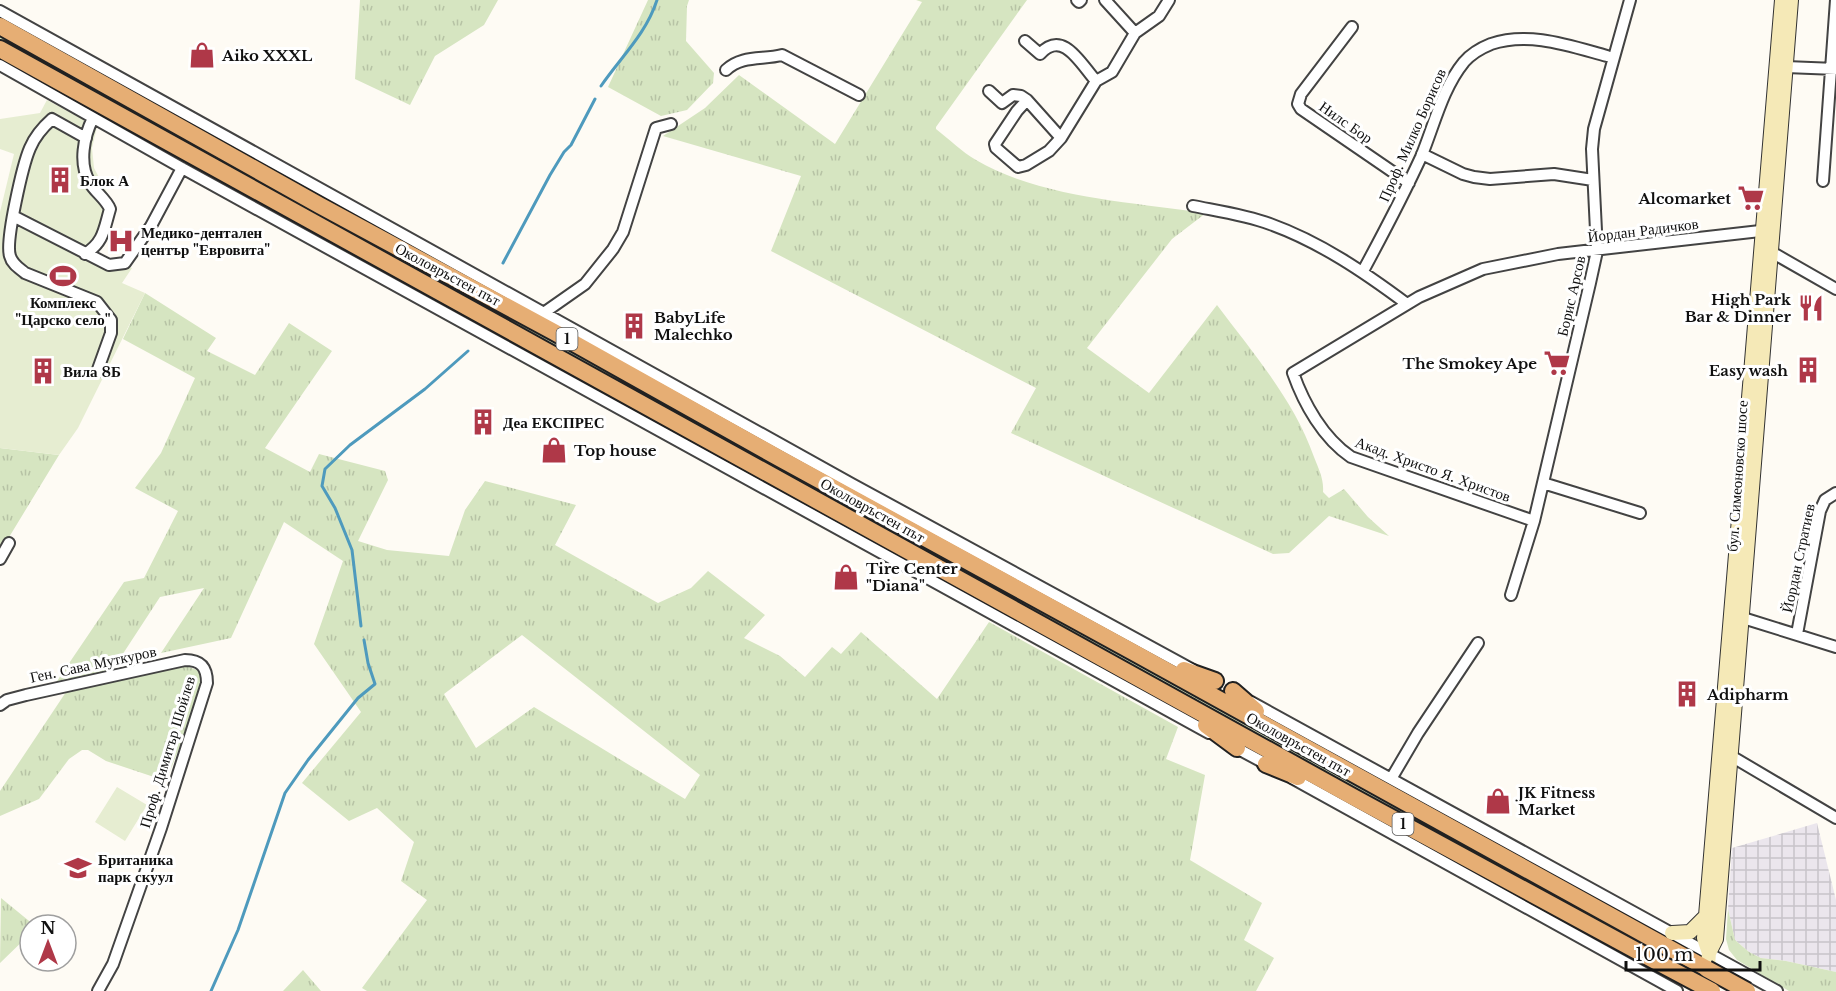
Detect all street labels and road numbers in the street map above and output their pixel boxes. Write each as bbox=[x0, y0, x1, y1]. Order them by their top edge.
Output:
street label: Проф. Милко Борисов bbox=[1374, 65, 1450, 205]
street label: Нилс Бор bbox=[1316, 97, 1376, 147]
street label: Йордан Радичков bbox=[1586, 214, 1700, 246]
street label: Околовръстен път bbox=[392, 238, 504, 310]
street label: Борис Арсов bbox=[1552, 254, 1590, 338]
road number: 1 bbox=[556, 328, 578, 350]
street label: бул. Симеоновско шосе bbox=[1722, 399, 1752, 552]
street label: Акад. Христо Я. Христов bbox=[1353, 432, 1513, 506]
street label: Околовръстен път bbox=[817, 473, 929, 547]
street label: Йордан Стратиев bbox=[1777, 502, 1819, 614]
street label: Ген. Сава Муткуров bbox=[28, 641, 158, 687]
street label: Проф. Димитър Шойлев bbox=[135, 674, 199, 830]
street label: Околовръстен път bbox=[1243, 707, 1355, 781]
road number: 1 bbox=[1392, 813, 1414, 835]

